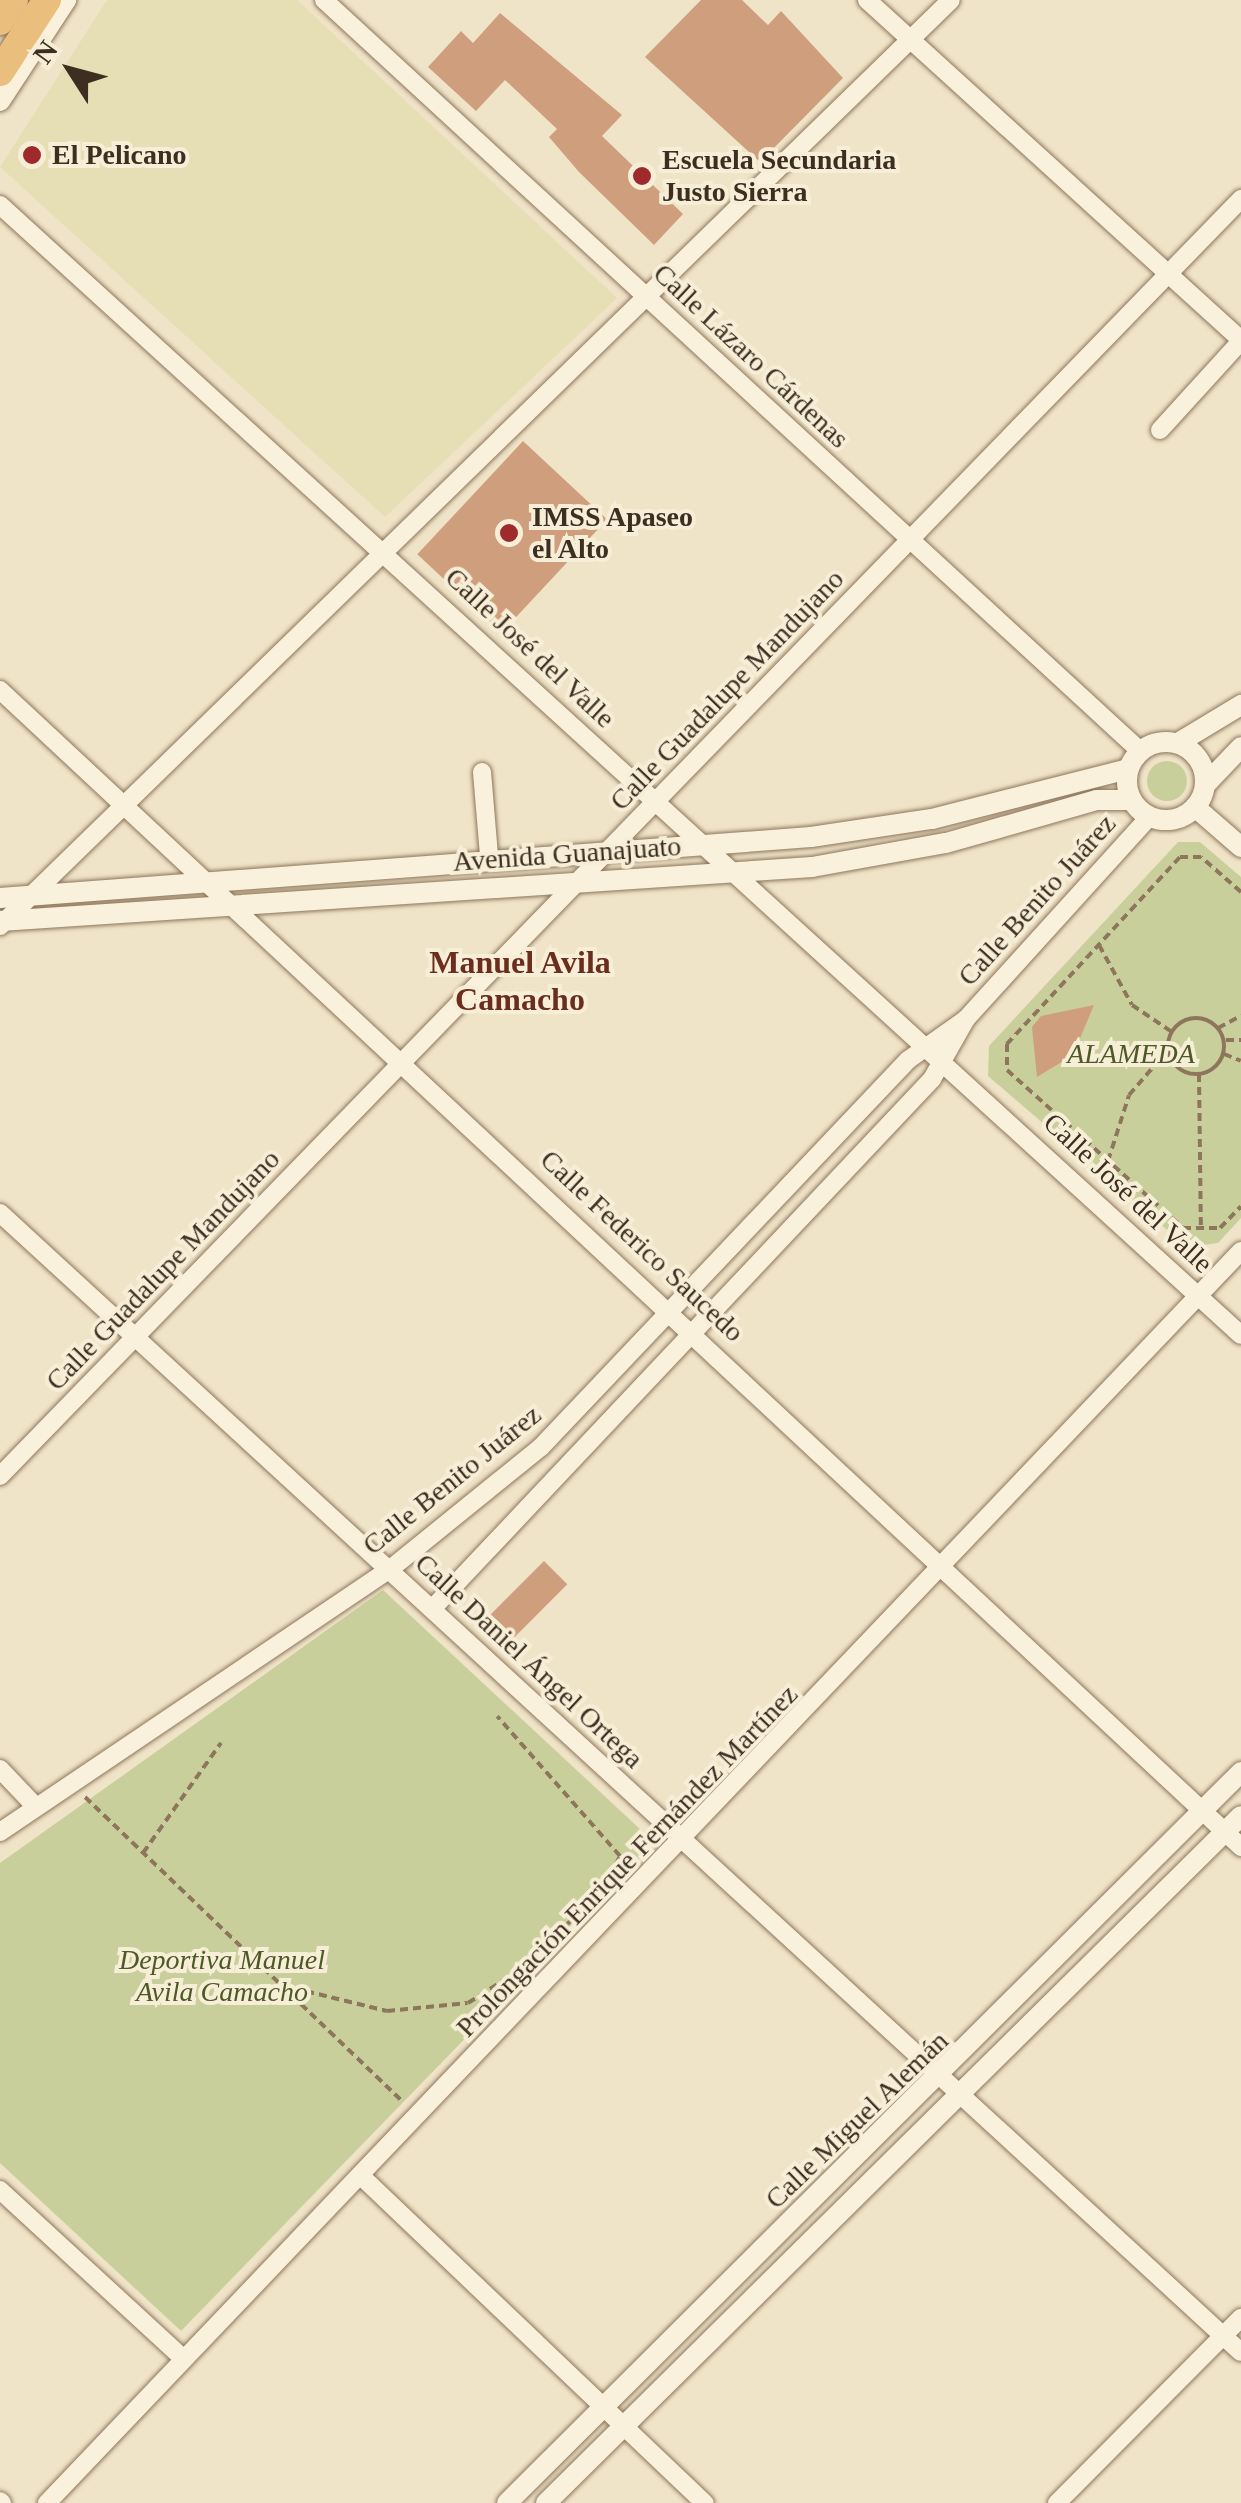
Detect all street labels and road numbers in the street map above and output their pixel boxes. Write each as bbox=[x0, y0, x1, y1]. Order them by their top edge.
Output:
street label: Calle Lázaro Cárdenas bbox=[646, 257, 856, 455]
street label: Calle José del Valle bbox=[438, 561, 622, 735]
street label: Calle Guadalupe Mandujano bbox=[603, 563, 851, 817]
street label: Calle Benito Juárez bbox=[951, 807, 1123, 993]
street label: Avenida Guanajuato bbox=[452, 829, 682, 879]
street label: Calle José del Valle bbox=[1036, 1106, 1220, 1280]
street label: Calle Guadalupe Mandujano bbox=[39, 1143, 287, 1397]
street label: Calle Federico Saucedo bbox=[533, 1143, 751, 1349]
street label: Calle Benito Juárez bbox=[356, 1398, 548, 1562]
street label: Calle Daniel Ángel Ortega bbox=[408, 1547, 650, 1775]
street label: Prolongación Enrique Fernández Martínez bbox=[449, 1678, 805, 2044]
street label: Calle Miguel Alemán bbox=[758, 2024, 956, 2216]

